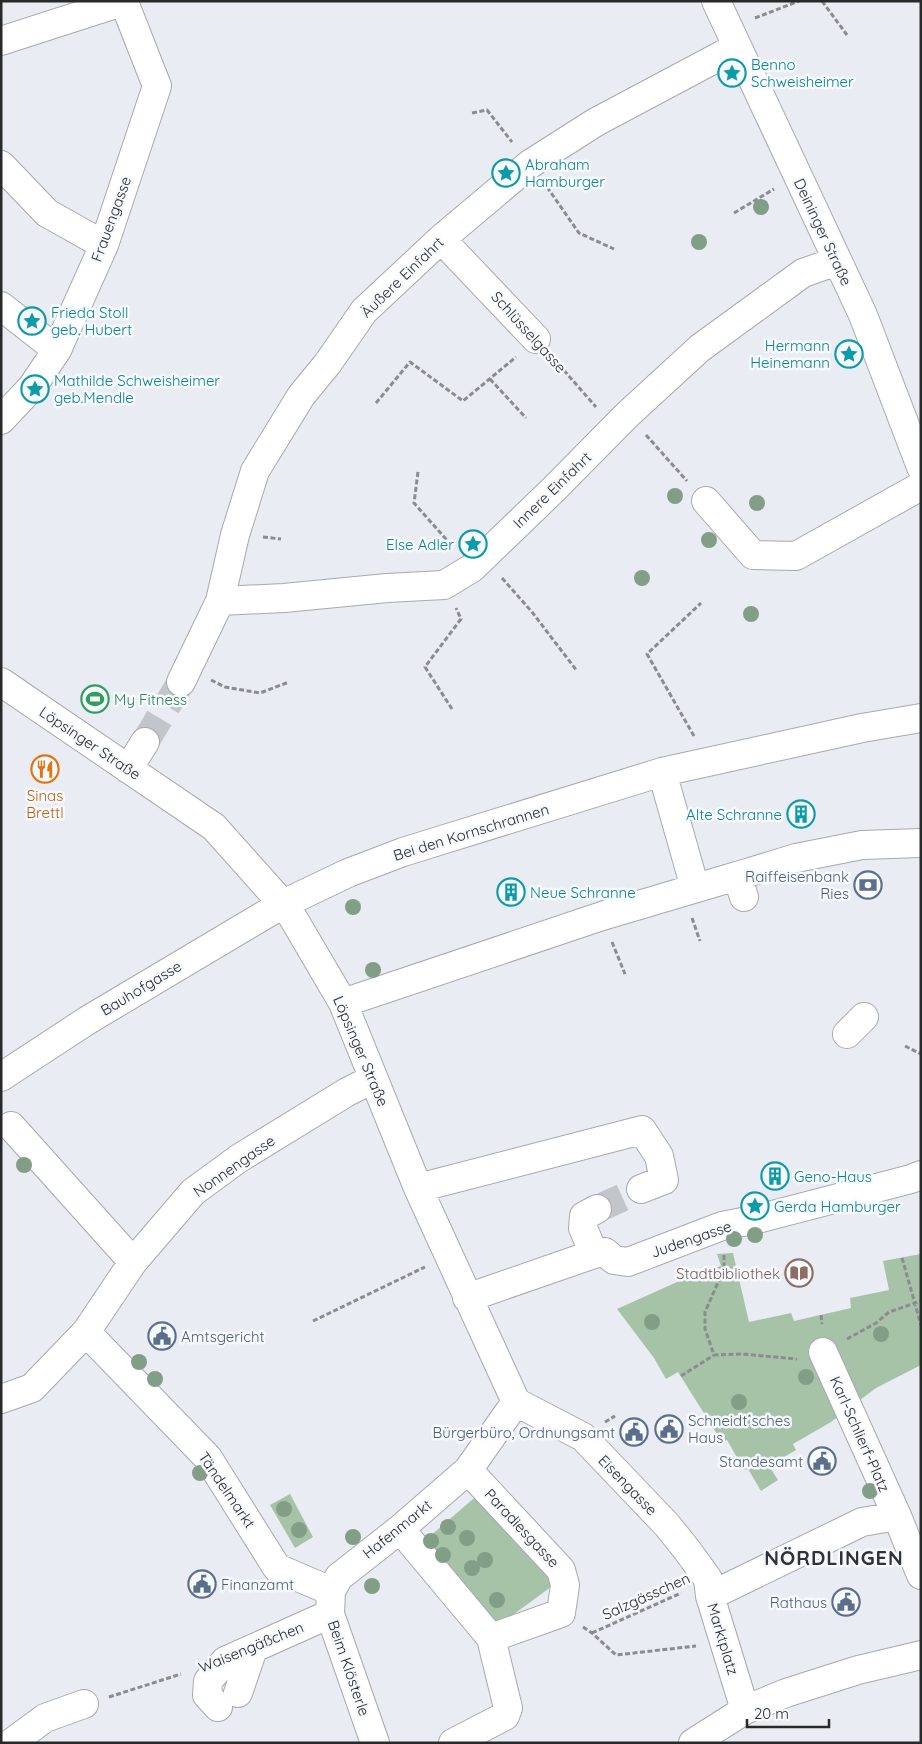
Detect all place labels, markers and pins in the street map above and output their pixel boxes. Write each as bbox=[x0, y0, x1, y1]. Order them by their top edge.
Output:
place label: Benno Schweisheimer bbox=[751, 55, 854, 91]
place icon: Benno Schweisheimer bbox=[717, 58, 747, 88]
place label: Abraham Hamburger bbox=[525, 155, 605, 191]
place icon: Abraham Hamburger bbox=[491, 158, 521, 188]
place label: Frieda Stoll geb. Hubert bbox=[51, 303, 132, 339]
place icon: Frieda Stoll geb. Hubert bbox=[17, 306, 47, 336]
place label: Hermann Heinemann bbox=[750, 336, 830, 372]
place icon: Hermann Heinemann bbox=[834, 339, 864, 369]
place label: Mathilde Schweisheimer geb.Mendle bbox=[54, 371, 220, 407]
place icon: Mathilde Schweisheimer geb.Mendle bbox=[20, 374, 50, 404]
place icon: Else Adler bbox=[458, 529, 488, 559]
place label: Else Adler bbox=[386, 535, 454, 554]
sports icon: My Fitness bbox=[80, 684, 110, 714]
place label: My Fitness bbox=[114, 690, 187, 709]
restaurant icon: Sinas Brettl bbox=[30, 754, 60, 784]
place label: Sinas Brettl bbox=[26, 786, 64, 822]
building icon: Alte Schranne bbox=[786, 799, 816, 829]
place label: Alte Schranne bbox=[686, 805, 782, 824]
place label: Raiffeisenbank Ries bbox=[745, 867, 849, 903]
bank icon: Raiffeisenbank Ries bbox=[853, 870, 883, 900]
building icon: Neue Schranne bbox=[496, 877, 526, 907]
place label: Neue Schranne bbox=[530, 883, 636, 902]
building icon: Geno-Haus bbox=[760, 1161, 790, 1191]
place label: Geno-Haus bbox=[794, 1167, 872, 1186]
place icon: Gerda Hamburger bbox=[740, 1191, 770, 1221]
place label: Gerda Hamburger bbox=[774, 1197, 901, 1216]
library icon: Stadtbibliothek bbox=[784, 1258, 814, 1288]
place label: Stadtbibliothek bbox=[676, 1264, 780, 1283]
public building icon: Amtsgericht bbox=[147, 1321, 177, 1351]
place label: Amtsgericht bbox=[181, 1327, 265, 1346]
place label: Schneidt´sches Haus bbox=[688, 1411, 790, 1447]
public building icon: Schneidt´sches Haus bbox=[654, 1414, 684, 1444]
public building icon: Bürgerbüro, Ordnungsamt bbox=[619, 1417, 649, 1447]
place label: Bürgerbüro, Ordnungsamt bbox=[433, 1423, 615, 1442]
public building icon: Standesamt bbox=[807, 1446, 837, 1476]
place label: Standesamt bbox=[719, 1452, 803, 1471]
public building icon: Finanzamt bbox=[187, 1569, 217, 1599]
place label: Finanzamt bbox=[221, 1575, 294, 1594]
public building icon: Rathaus bbox=[831, 1587, 861, 1617]
place label: Rathaus bbox=[770, 1593, 827, 1612]

